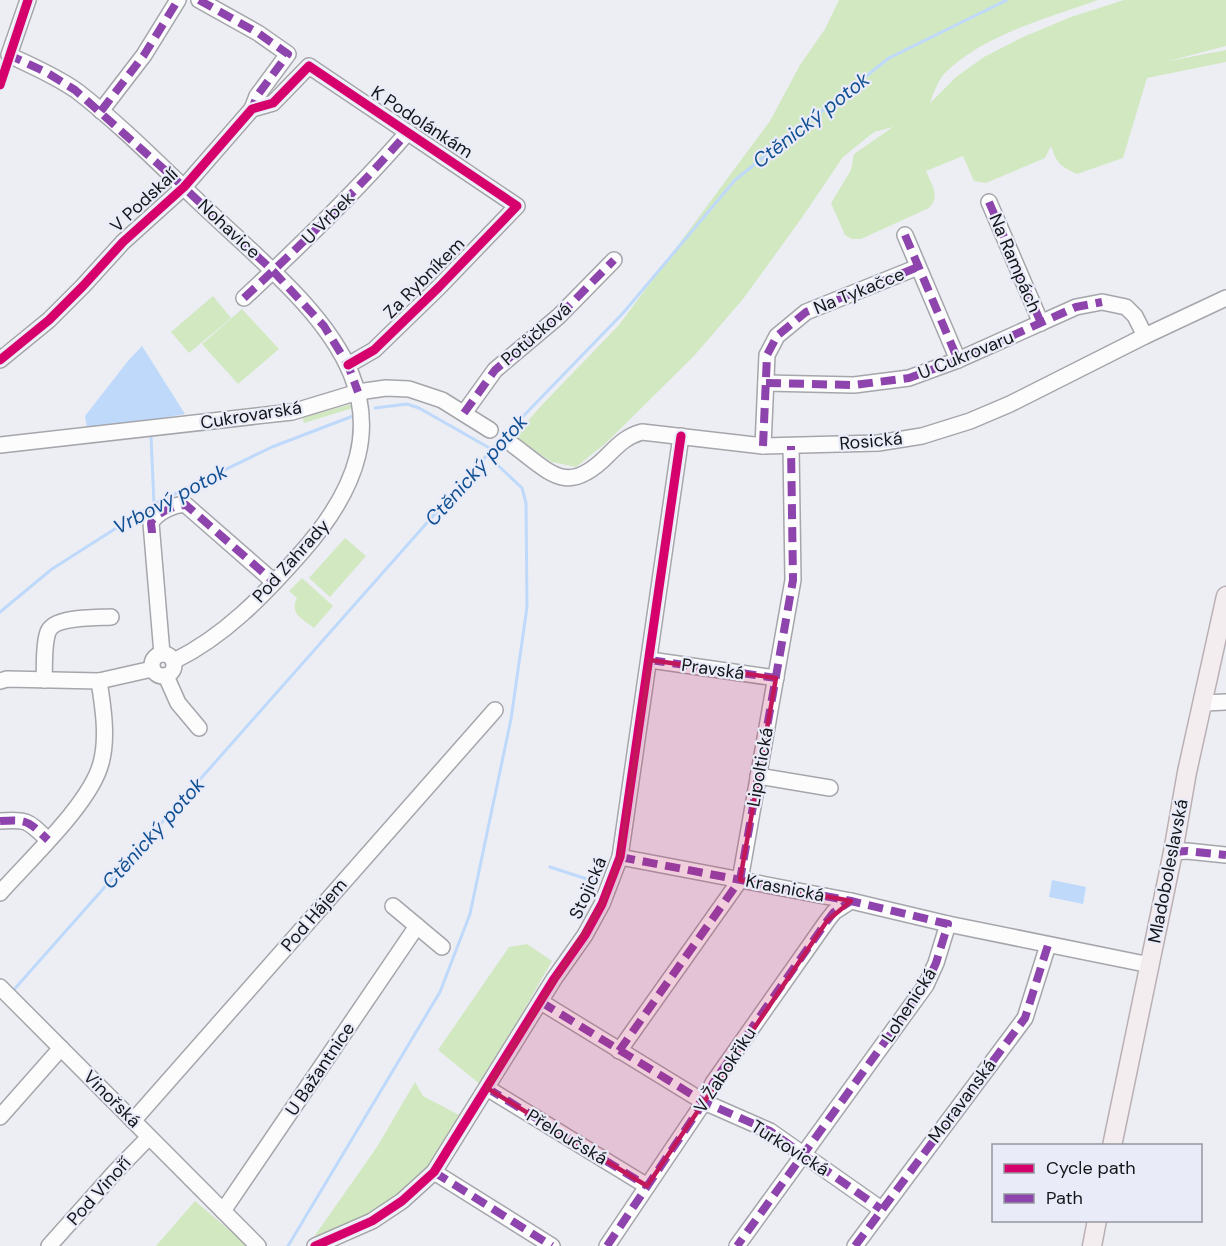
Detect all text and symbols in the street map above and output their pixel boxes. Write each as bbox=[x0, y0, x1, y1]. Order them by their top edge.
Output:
water label: Ctěnický potok bbox=[747, 66, 875, 174]
street label: K Podolánkám bbox=[366, 80, 478, 164]
street label: V Podskalí bbox=[105, 162, 183, 238]
street label: U Vrbek bbox=[296, 186, 360, 250]
street label: Nohavice bbox=[193, 194, 265, 264]
street label: Na Rampách bbox=[983, 210, 1047, 316]
street label: Za Rybníkem bbox=[378, 232, 470, 324]
street label: Na Tykačce bbox=[810, 262, 908, 320]
street label: Potůčková bbox=[496, 297, 576, 371]
street label: U Cukrovaru bbox=[915, 325, 1017, 385]
street label: Cukrovarská bbox=[199, 395, 303, 435]
water label: Ctěnický potok bbox=[419, 408, 534, 531]
street label: Rosická bbox=[838, 426, 904, 456]
water label: Vrbový potok bbox=[108, 458, 232, 540]
street label: Pod Zahrady bbox=[247, 514, 335, 608]
street label: Pravská bbox=[680, 653, 746, 685]
street label: Lipoltická bbox=[741, 725, 779, 809]
water label: Ctěnický potok bbox=[96, 771, 211, 894]
street label: Mladoboleslavská bbox=[1142, 797, 1194, 945]
street label: Stojická bbox=[564, 853, 612, 923]
street label: Krasnická bbox=[744, 869, 826, 907]
street label: Pod Hájem bbox=[276, 873, 352, 957]
street label: Lohenická bbox=[876, 963, 942, 1047]
street label: U Bažantnice bbox=[280, 1018, 360, 1120]
street label: V Žabokřiku bbox=[688, 1022, 762, 1118]
street label: Moravanská bbox=[923, 1054, 1001, 1148]
street label: Vinořská bbox=[78, 1065, 146, 1133]
street label: Přeloučská bbox=[522, 1104, 612, 1170]
street label: Turkovická bbox=[746, 1115, 834, 1181]
legend bbox=[992, 1144, 1202, 1222]
street label: Pod Vinoří bbox=[62, 1151, 136, 1231]
text: Cycle path bbox=[1046, 1156, 1136, 1180]
text: Path bbox=[1046, 1186, 1083, 1210]

